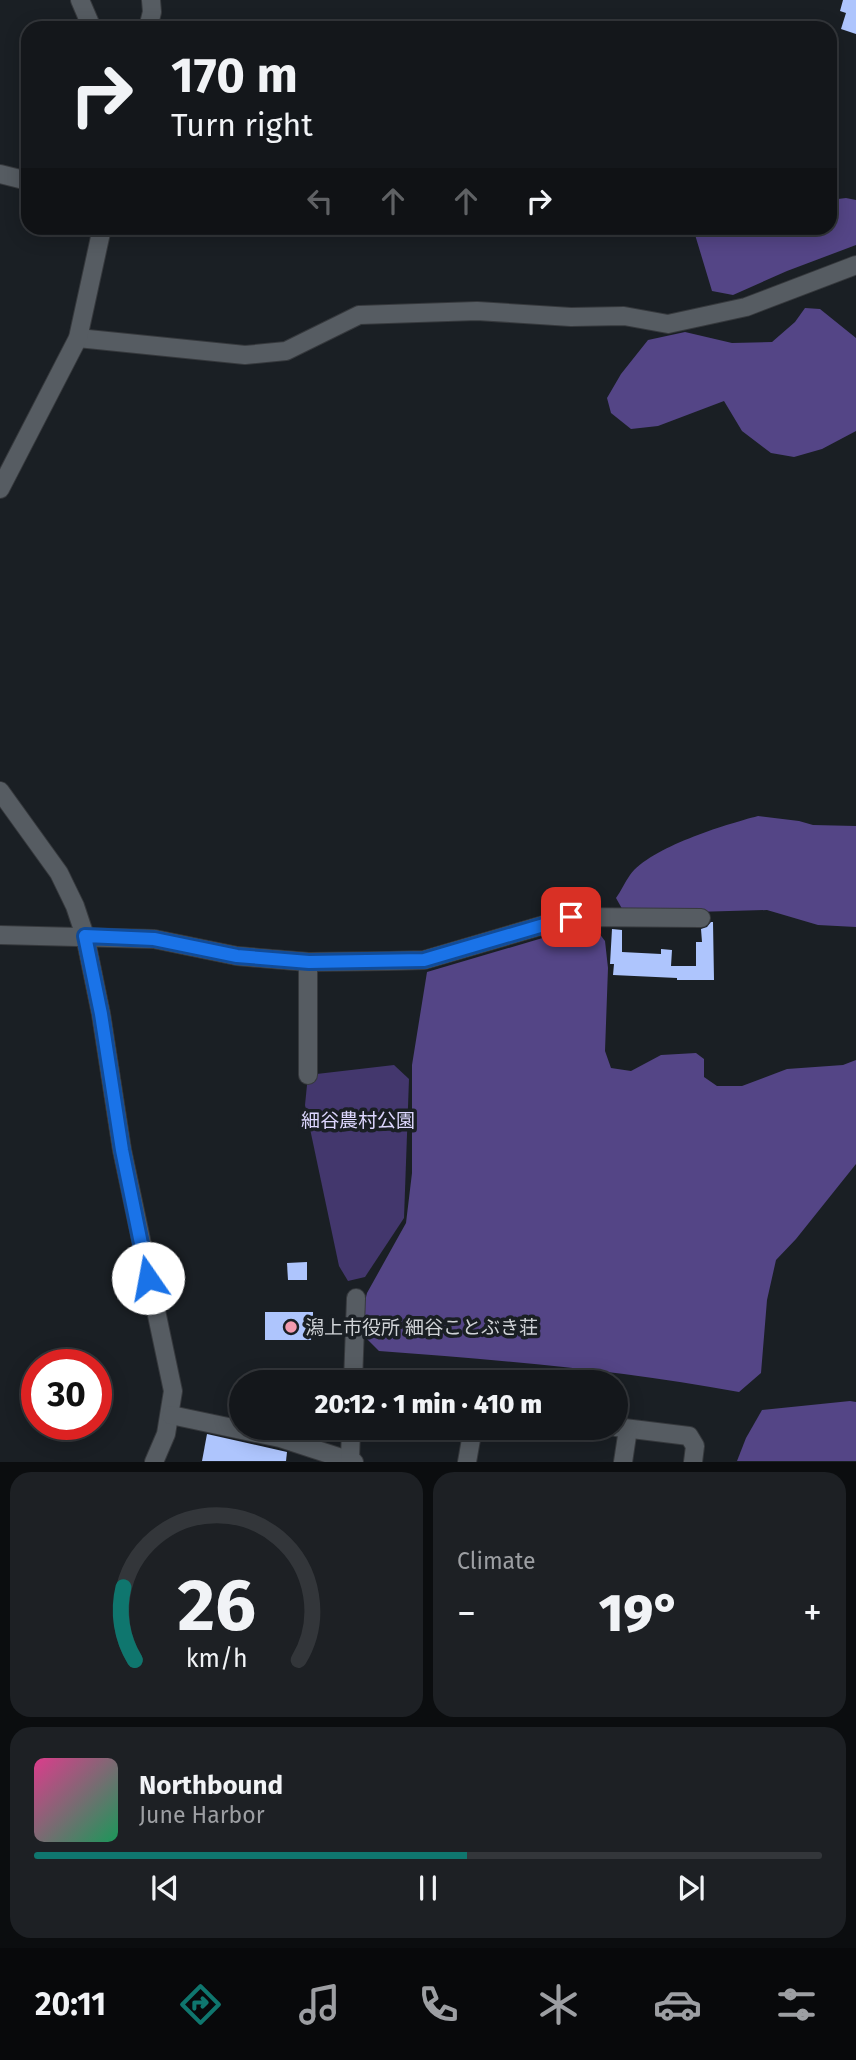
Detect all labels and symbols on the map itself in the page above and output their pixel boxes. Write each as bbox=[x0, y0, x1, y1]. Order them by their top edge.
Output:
pin bbox=[541, 887, 601, 947]
park label: 細谷農村公園 bbox=[301, 1109, 415, 1132]
position arrow bbox=[111, 1241, 185, 1315]
place label: 潟上市役所 細谷ことぶき荘 bbox=[305, 1316, 538, 1339]
marker: 潟上市役所 細谷ことぶき荘 bbox=[283, 1319, 299, 1335]
speed limit sign: 30 bbox=[21, 1349, 112, 1440]

